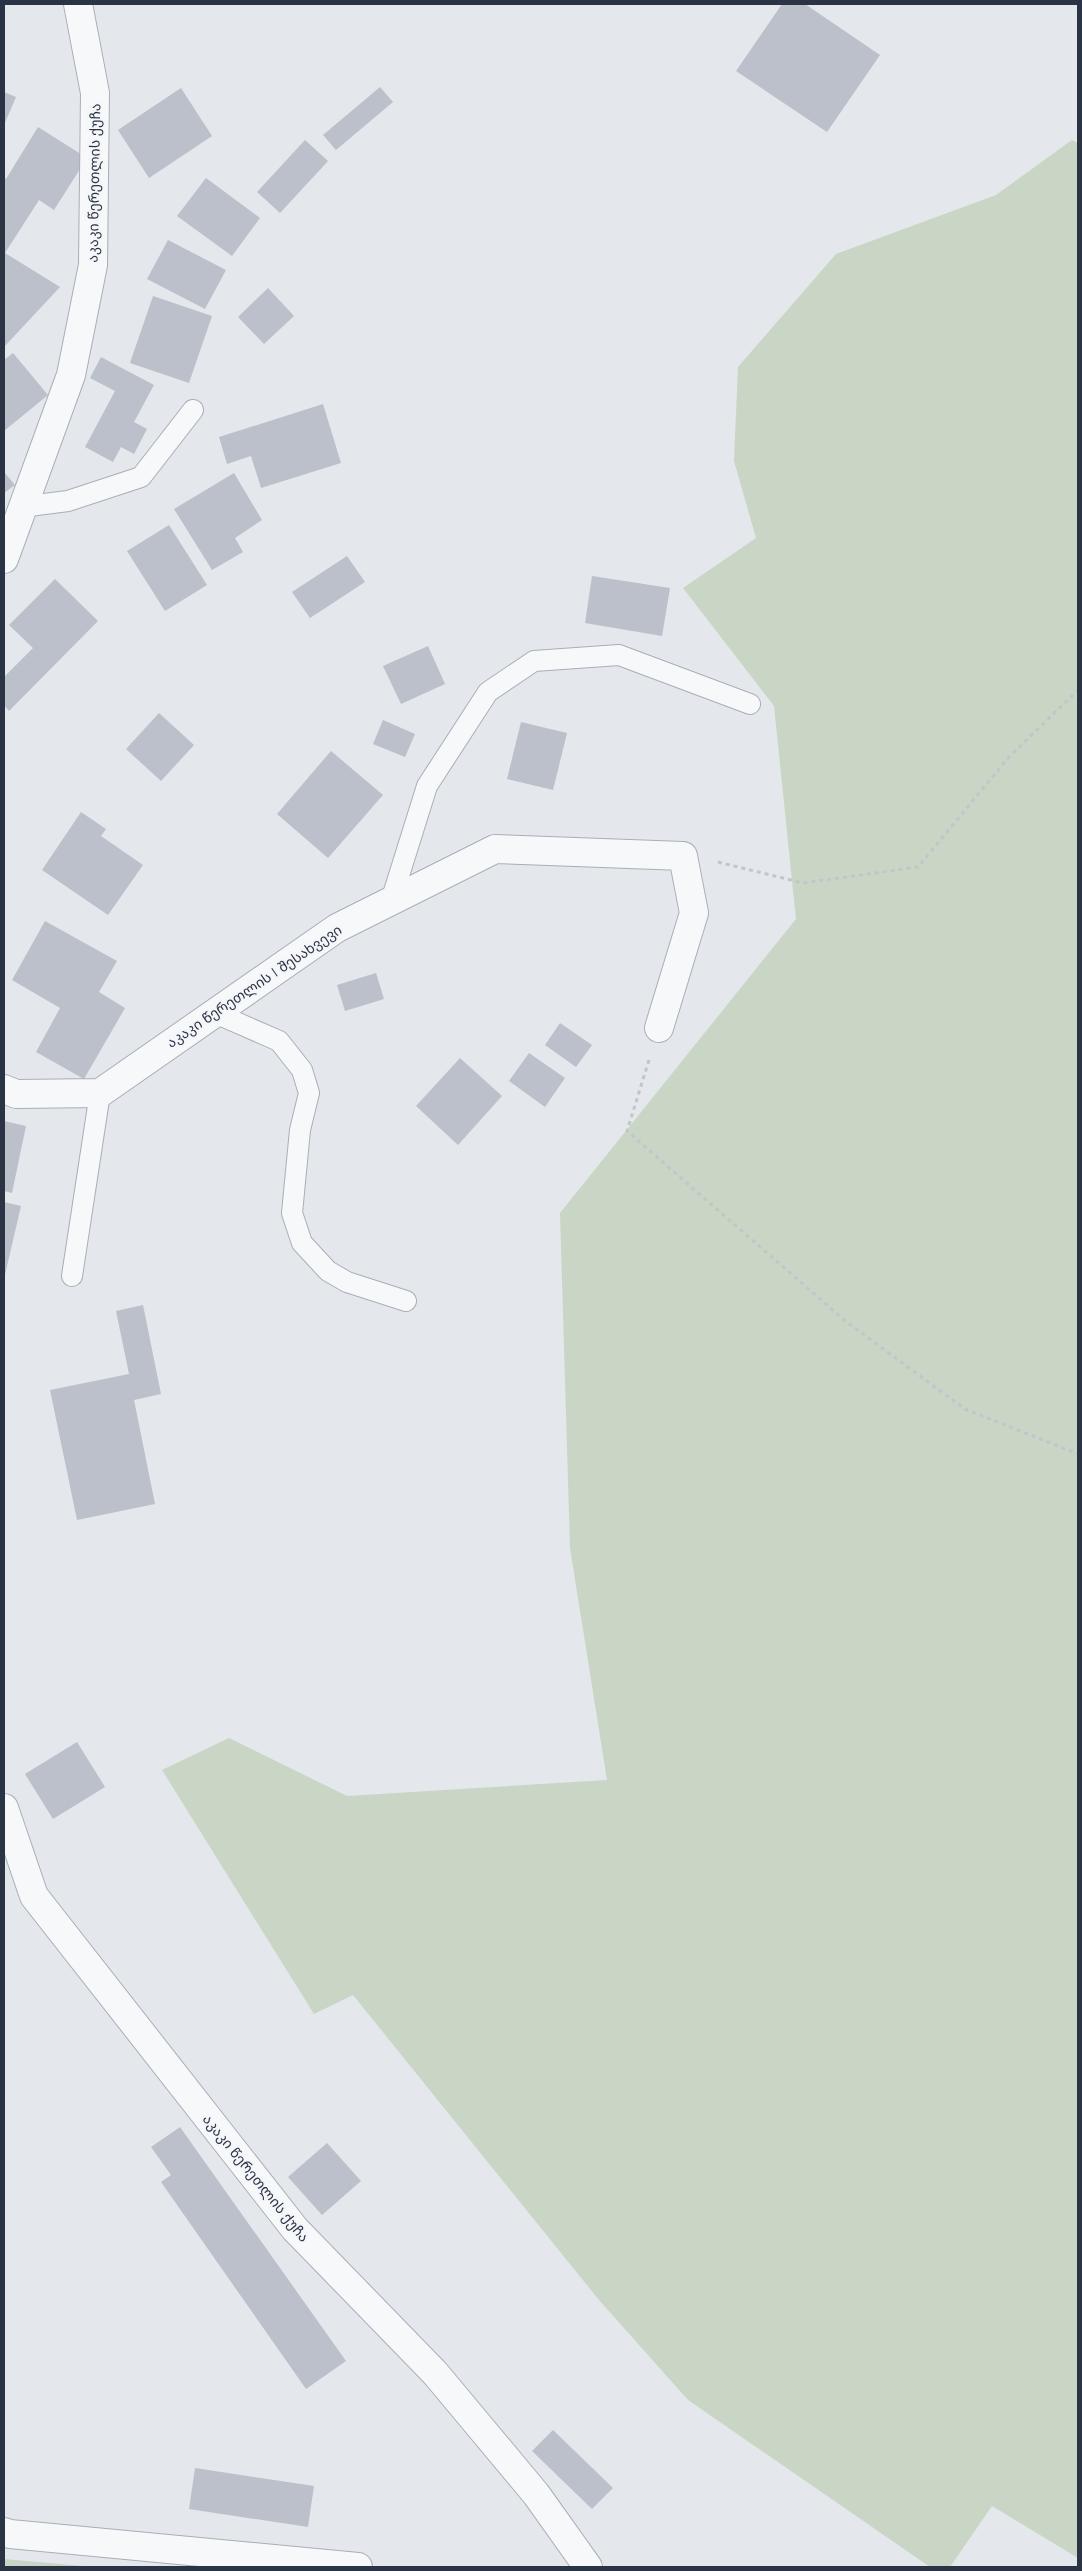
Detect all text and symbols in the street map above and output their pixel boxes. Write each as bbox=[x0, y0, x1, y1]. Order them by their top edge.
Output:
street label: აკაკი წერეთლის ქუჩა bbox=[84, 103, 104, 263]
street label: აკაკი წერეთლის I შესახვევი bbox=[163, 921, 345, 1051]
street label: აკაკი წერეთლის ქუჩა bbox=[199, 2111, 313, 2245]

